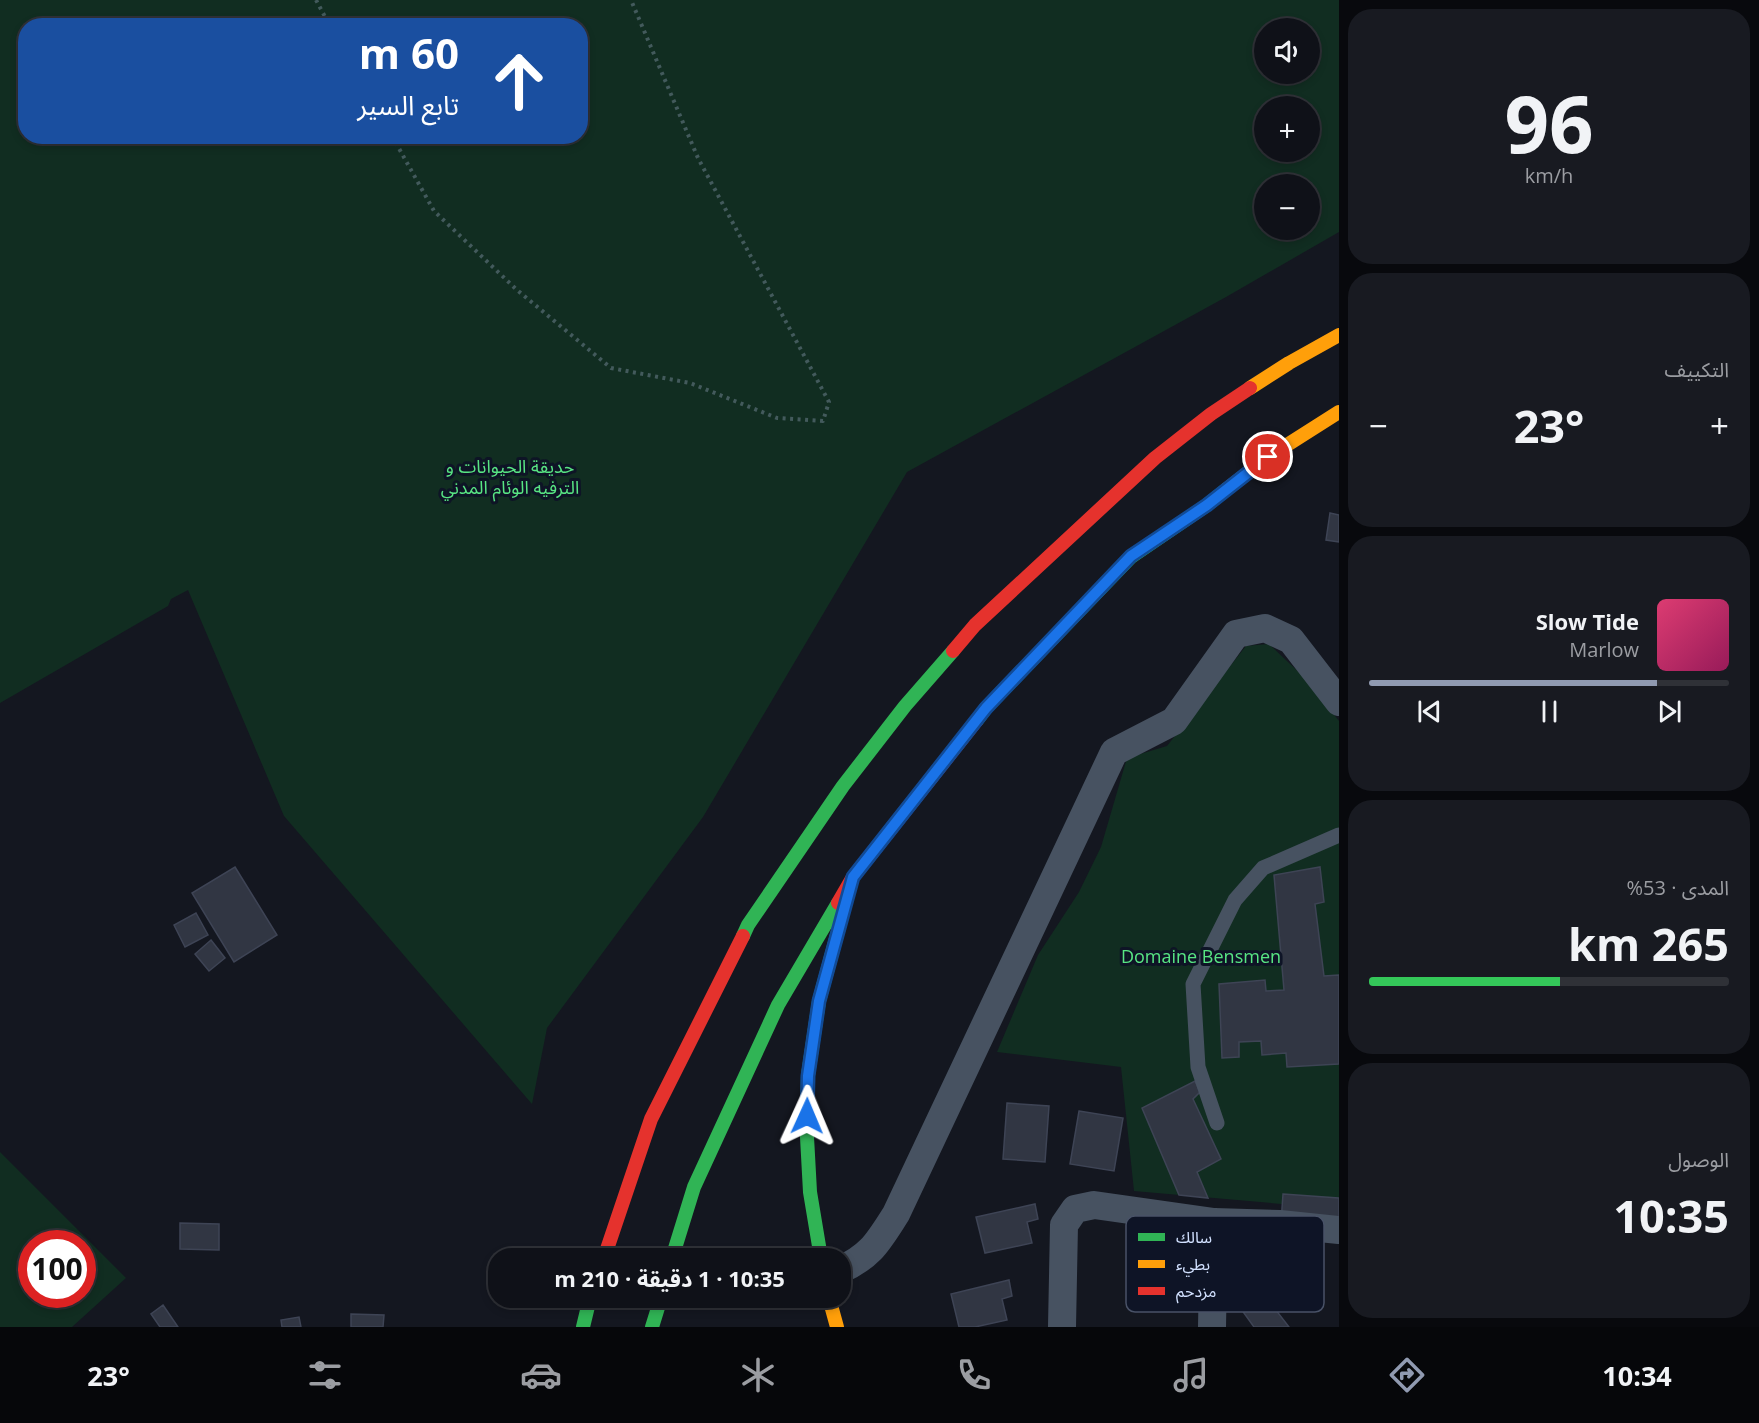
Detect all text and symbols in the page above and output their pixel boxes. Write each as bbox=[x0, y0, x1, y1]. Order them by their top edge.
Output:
map controls bbox=[1254, 18, 1320, 240]
button: sound bbox=[1254, 18, 1320, 84]
text: 60 m bbox=[359, 24, 459, 81]
icon: ahead bbox=[480, 42, 558, 120]
text: 96 bbox=[1504, 70, 1594, 176]
text: تابع السير bbox=[357, 86, 459, 123]
button: + bbox=[1254, 96, 1320, 162]
text: km/h bbox=[1525, 162, 1573, 189]
button: − bbox=[1254, 174, 1320, 240]
text: التكييف bbox=[1665, 356, 1729, 383]
text: 23° bbox=[1514, 395, 1584, 456]
text: − bbox=[1369, 403, 1388, 448]
text: + bbox=[1710, 403, 1729, 448]
pin bbox=[1242, 431, 1293, 482]
icon: arrive bbox=[1251, 440, 1284, 473]
park label: حديقة الحيوانات و الترفيه الوئام المدني bbox=[441, 454, 579, 502]
text: Slow Tide bbox=[1536, 606, 1639, 636]
text: Marlow bbox=[1569, 636, 1639, 663]
icon: previous bbox=[1413, 695, 1446, 728]
icon: pause bbox=[1533, 695, 1566, 728]
icon: next bbox=[1653, 695, 1686, 728]
text: المدى · 53% bbox=[1627, 874, 1729, 901]
text: 265 km bbox=[1568, 913, 1729, 974]
park label: Domaine Bensmen bbox=[1121, 944, 1281, 968]
position arrow bbox=[775, 1084, 839, 1148]
text: الوصول bbox=[1668, 1146, 1729, 1173]
text: 10:35 bbox=[1613, 1185, 1729, 1246]
legend bbox=[1126, 1216, 1324, 1312]
text: سالك bbox=[1176, 1226, 1212, 1248]
speed limit sign: 100 bbox=[18, 1230, 96, 1308]
text: بطيء bbox=[1176, 1253, 1210, 1277]
text: 10:35 · 1 دقيقة · 210 m bbox=[554, 1263, 785, 1293]
text: مزدحم bbox=[1176, 1280, 1216, 1304]
icon: filters bbox=[304, 1354, 346, 1396]
icon: car bbox=[520, 1354, 562, 1396]
icon: climate bbox=[737, 1354, 779, 1396]
icon: phone bbox=[953, 1354, 995, 1396]
icon: music bbox=[1170, 1354, 1212, 1396]
icon: directions bbox=[1386, 1354, 1428, 1396]
text: 23° bbox=[87, 1357, 130, 1394]
text: 10:34 bbox=[1602, 1357, 1672, 1394]

